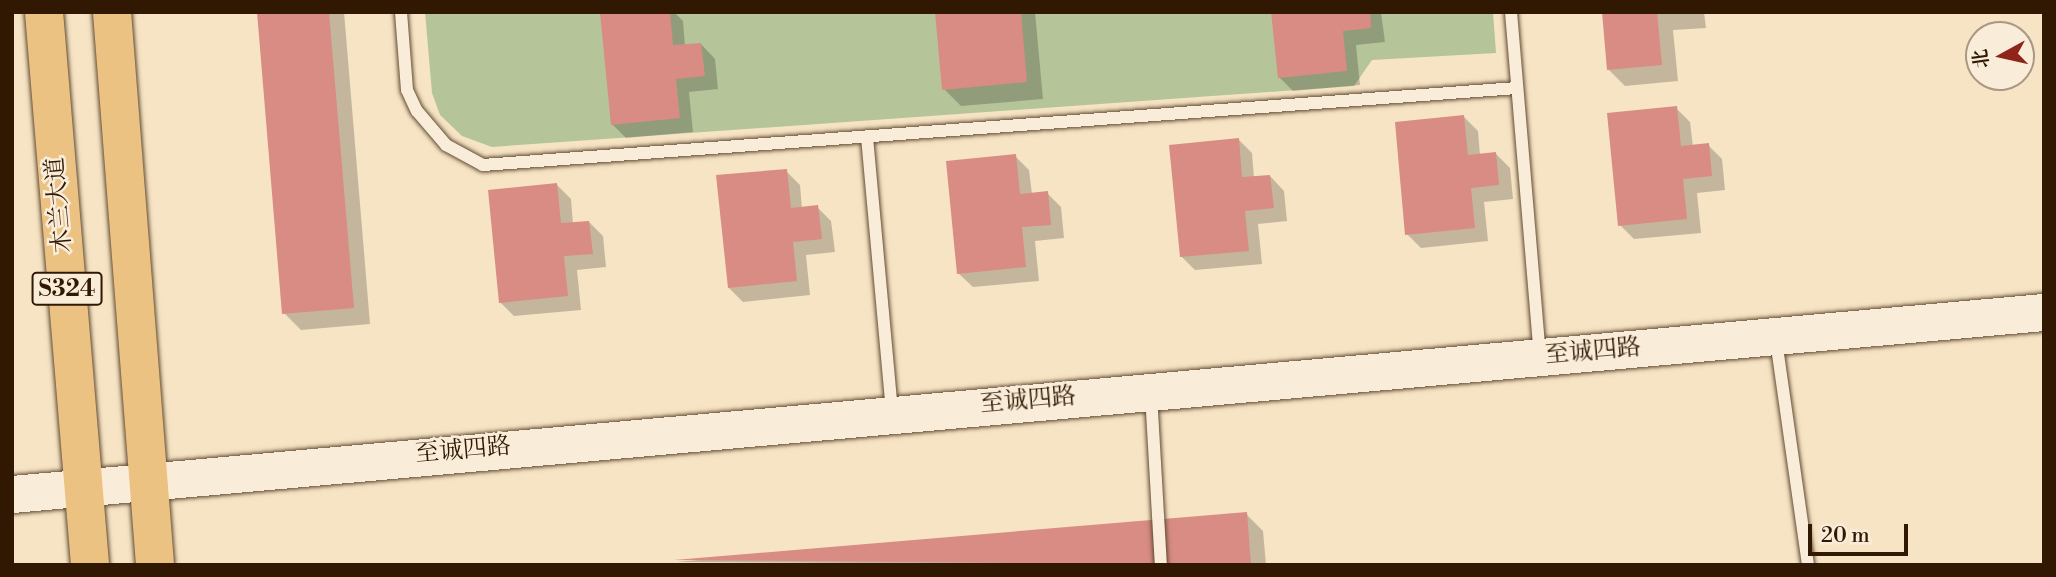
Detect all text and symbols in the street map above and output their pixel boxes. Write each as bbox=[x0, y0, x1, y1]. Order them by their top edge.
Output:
north arrow bbox=[1965, 21, 2035, 91]
text: 北 bbox=[1968, 48, 1994, 70]
street label: 木兰大道 bbox=[41, 156, 79, 254]
road number: S324 bbox=[30, 270, 104, 308]
street label: 至诚四路 bbox=[1544, 333, 1642, 371]
street label: 至诚四路 bbox=[979, 382, 1077, 420]
street label: 至诚四路 bbox=[414, 432, 512, 470]
scale bar bbox=[1811, 510, 1911, 554]
text: 20 m bbox=[1821, 523, 1870, 549]

